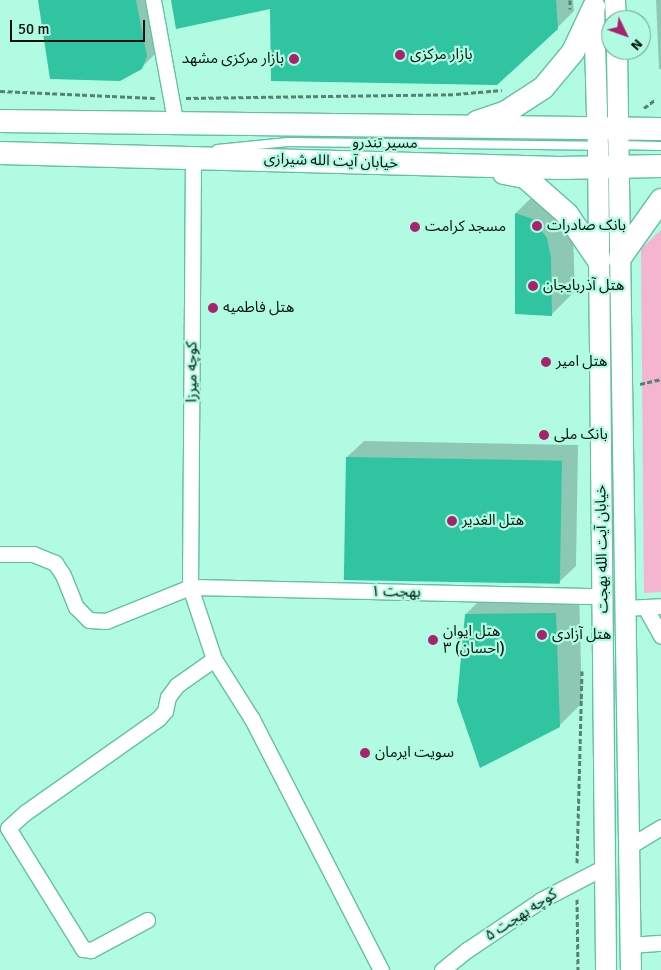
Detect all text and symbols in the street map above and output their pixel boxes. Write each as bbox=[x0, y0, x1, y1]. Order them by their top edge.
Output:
scale bar bbox=[12, 10, 148, 42]
north arrow bbox=[601, 10, 651, 60]
text: 50 m bbox=[18, 20, 49, 38]
text: N bbox=[627, 35, 646, 54]
place label: بازار مرکزی bbox=[410, 46, 473, 64]
marker: بازار مرکزی bbox=[394, 49, 406, 61]
place label: بازار مرکزی مشهد bbox=[182, 50, 284, 68]
marker: بازار مرکزی مشهد bbox=[288, 53, 300, 65]
street label: مسیر تندرو bbox=[352, 133, 418, 153]
street label: خیابان آیت الله شیرازی bbox=[264, 150, 398, 172]
place label: بانک صادرات bbox=[547, 217, 626, 235]
place label: مسجد کرامت bbox=[425, 218, 506, 236]
marker: بانک صادرات bbox=[531, 220, 543, 232]
marker: مسجد کرامت bbox=[409, 221, 421, 233]
place label: هتل آذربایجان bbox=[543, 277, 624, 295]
marker: هتل آذربایجان bbox=[527, 280, 539, 292]
place label: هتل فاطمیه bbox=[223, 299, 294, 317]
marker: هتل فاطمیه bbox=[207, 302, 219, 314]
street label: کوچه میرزا bbox=[183, 342, 201, 402]
place label: هتل امیر bbox=[556, 353, 607, 371]
marker: هتل امیر bbox=[540, 356, 552, 368]
place label: بانک ملی bbox=[554, 426, 608, 444]
marker: بانک ملی bbox=[538, 429, 550, 441]
street label: خیابان آیت الله بهجت bbox=[592, 485, 612, 613]
place label: هتل الغدیر bbox=[462, 512, 524, 530]
marker: هتل الغدیر bbox=[446, 515, 458, 527]
street label: بهجت ۱ bbox=[371, 583, 421, 601]
place label: هتل ایوان ۳ (احسان) bbox=[443, 622, 505, 657]
place label: هتل آزادی bbox=[552, 626, 611, 644]
marker: هتل آزادی bbox=[536, 629, 548, 641]
marker: هتل ایوان ۳ (احسان) bbox=[427, 634, 439, 646]
place label: سویت ایرمان bbox=[375, 744, 454, 762]
marker: سویت ایرمان bbox=[359, 747, 371, 759]
street label: کوچه بهجت ۵ bbox=[482, 885, 560, 945]

